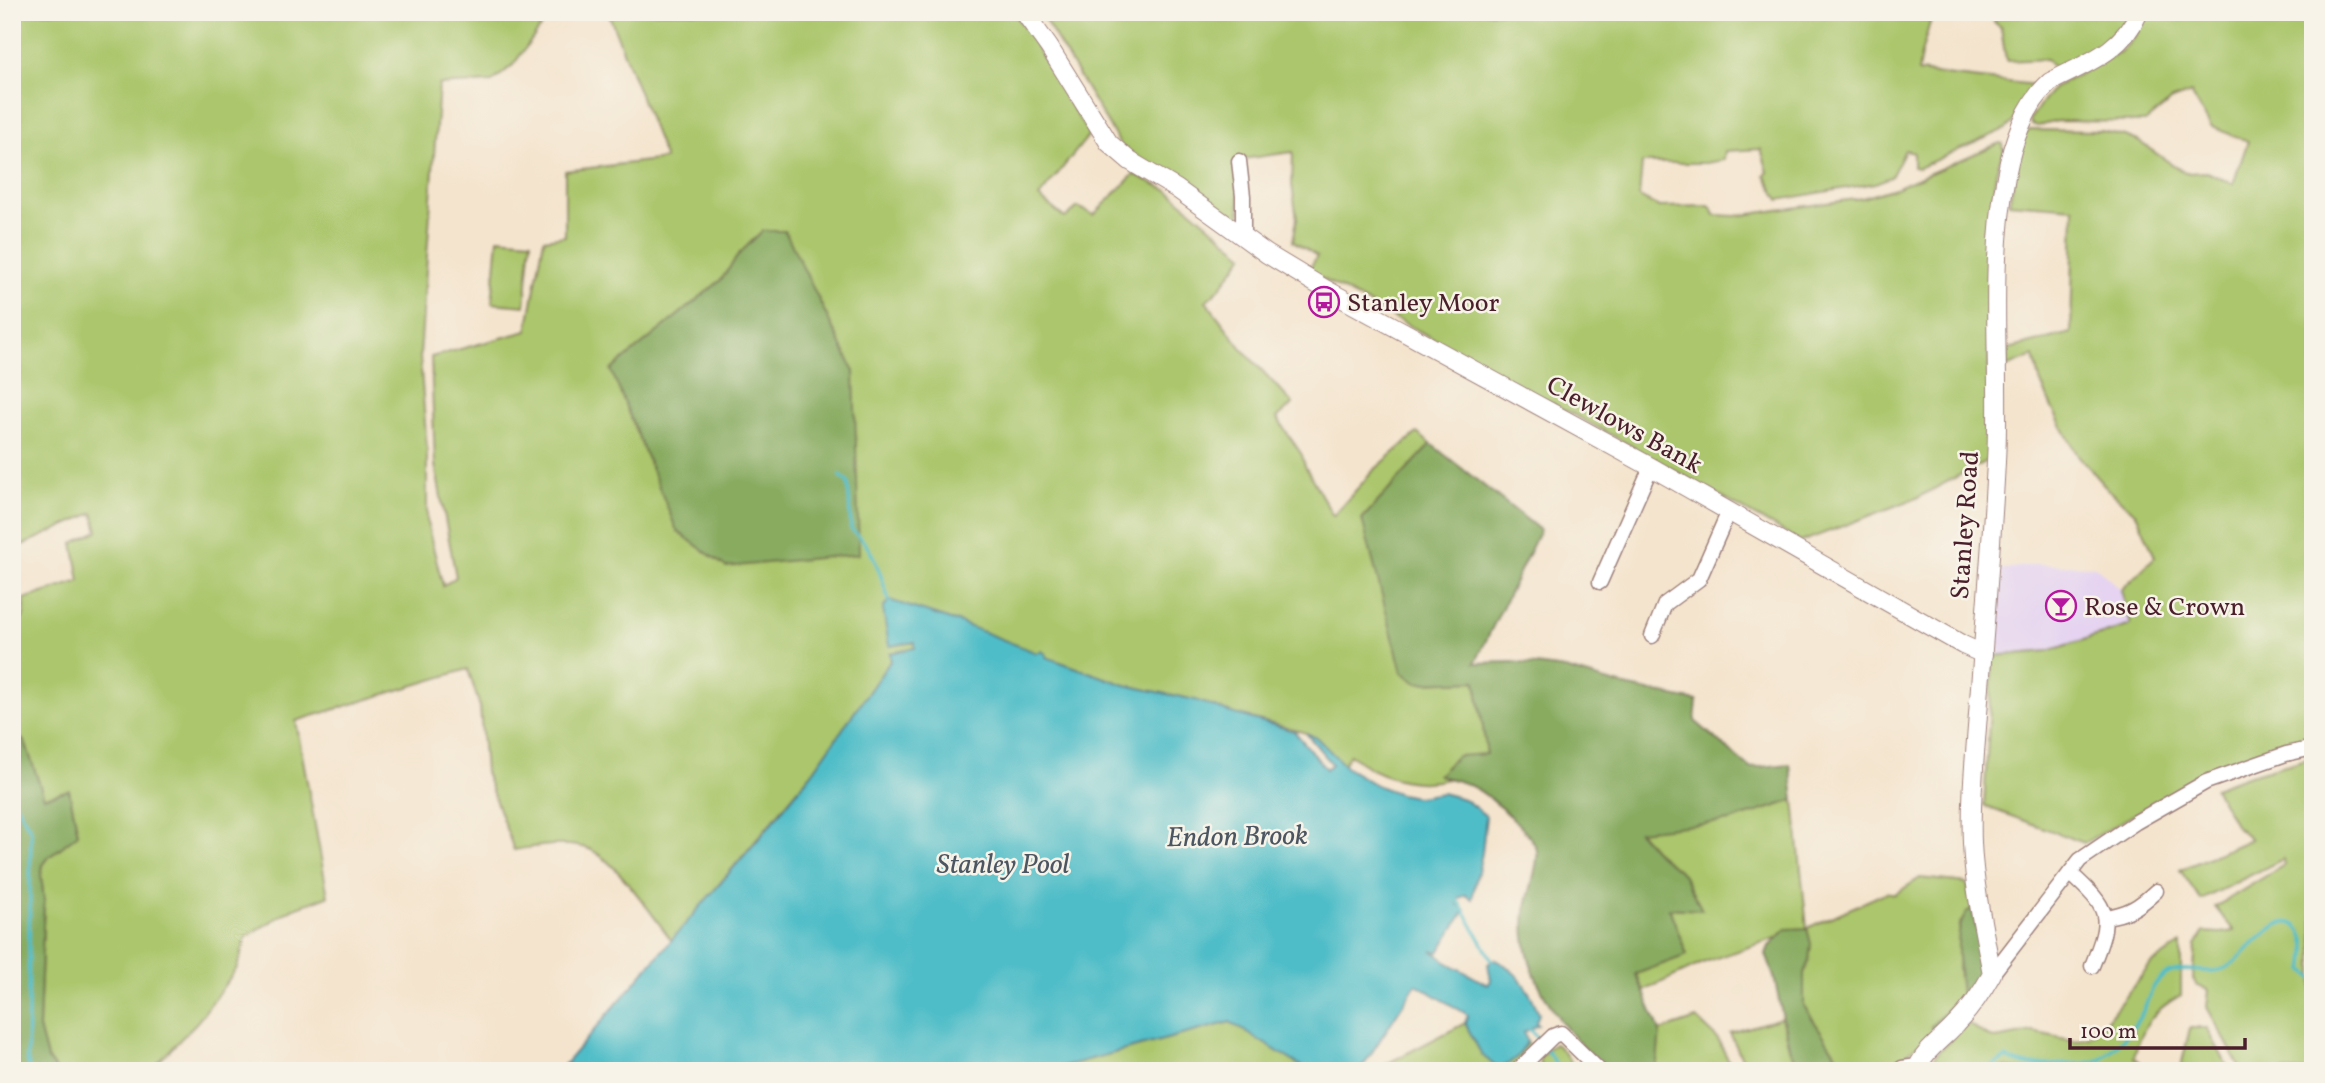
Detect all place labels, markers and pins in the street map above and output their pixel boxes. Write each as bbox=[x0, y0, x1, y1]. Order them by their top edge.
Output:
bus stop icon: Stanley Moor bbox=[1307, 285, 1341, 319]
place label: Stanley Moor bbox=[1347, 286, 1500, 322]
bar icon: Rose & Crown bbox=[2044, 589, 2078, 623]
place label: Rose & Crown bbox=[2084, 590, 2245, 626]

